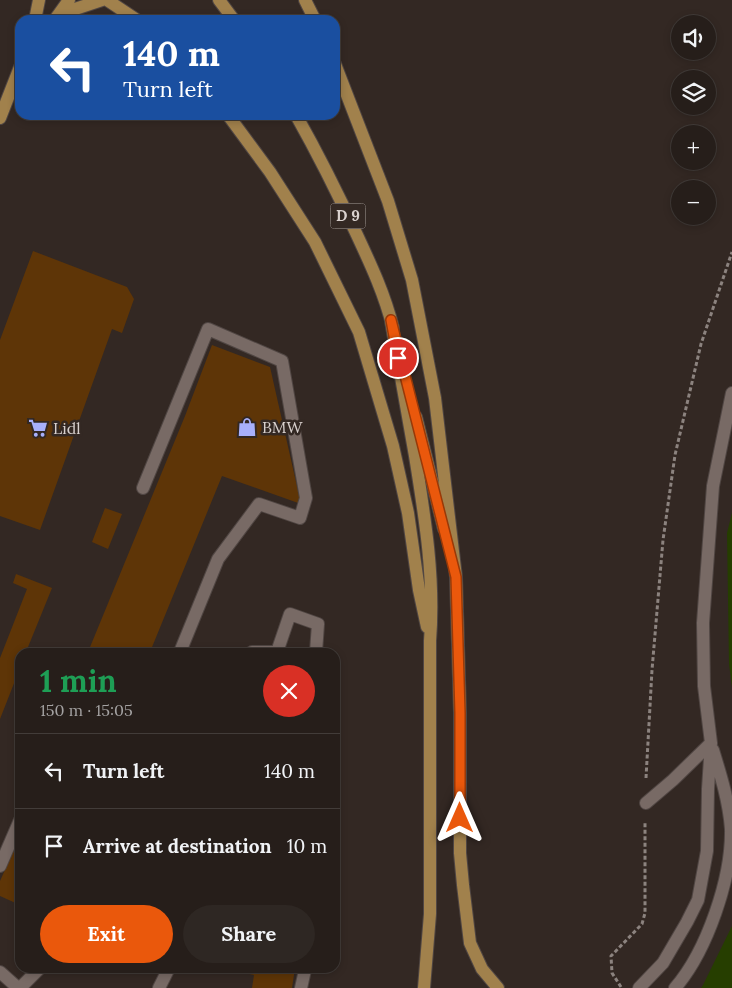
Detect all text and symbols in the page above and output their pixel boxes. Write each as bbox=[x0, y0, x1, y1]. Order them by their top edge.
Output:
map controls bbox=[671, 15, 716, 225]
button: sound bbox=[671, 15, 716, 60]
text: 140 m bbox=[123, 31, 220, 76]
icon: left bbox=[40, 35, 105, 100]
button: layers bbox=[671, 70, 716, 115]
text: Turn left bbox=[123, 75, 213, 103]
button: + bbox=[671, 125, 716, 170]
button: − bbox=[671, 180, 716, 225]
road number: D 9 bbox=[330, 204, 366, 228]
pin bbox=[377, 337, 419, 379]
icon: arrive bbox=[384, 344, 412, 372]
shop icon: BMW bbox=[236, 416, 258, 438]
supermarket icon: Lidl bbox=[27, 417, 49, 439]
place label: BMW bbox=[262, 417, 303, 437]
place label: Lidl bbox=[53, 418, 81, 438]
text: 1 min bbox=[40, 662, 117, 700]
button: close bbox=[263, 665, 315, 717]
text: 150 m · 15:05 bbox=[40, 700, 133, 720]
icon: left bbox=[40, 757, 68, 785]
text: Turn left bbox=[83, 759, 164, 783]
text: 140 m bbox=[264, 759, 315, 783]
position arrow bbox=[433, 791, 485, 843]
icon: arrive bbox=[40, 832, 68, 860]
text: Arrive at destination bbox=[83, 834, 272, 858]
text: 10 m bbox=[287, 834, 327, 858]
button: Exit bbox=[40, 905, 173, 963]
button: Share bbox=[183, 905, 315, 963]

